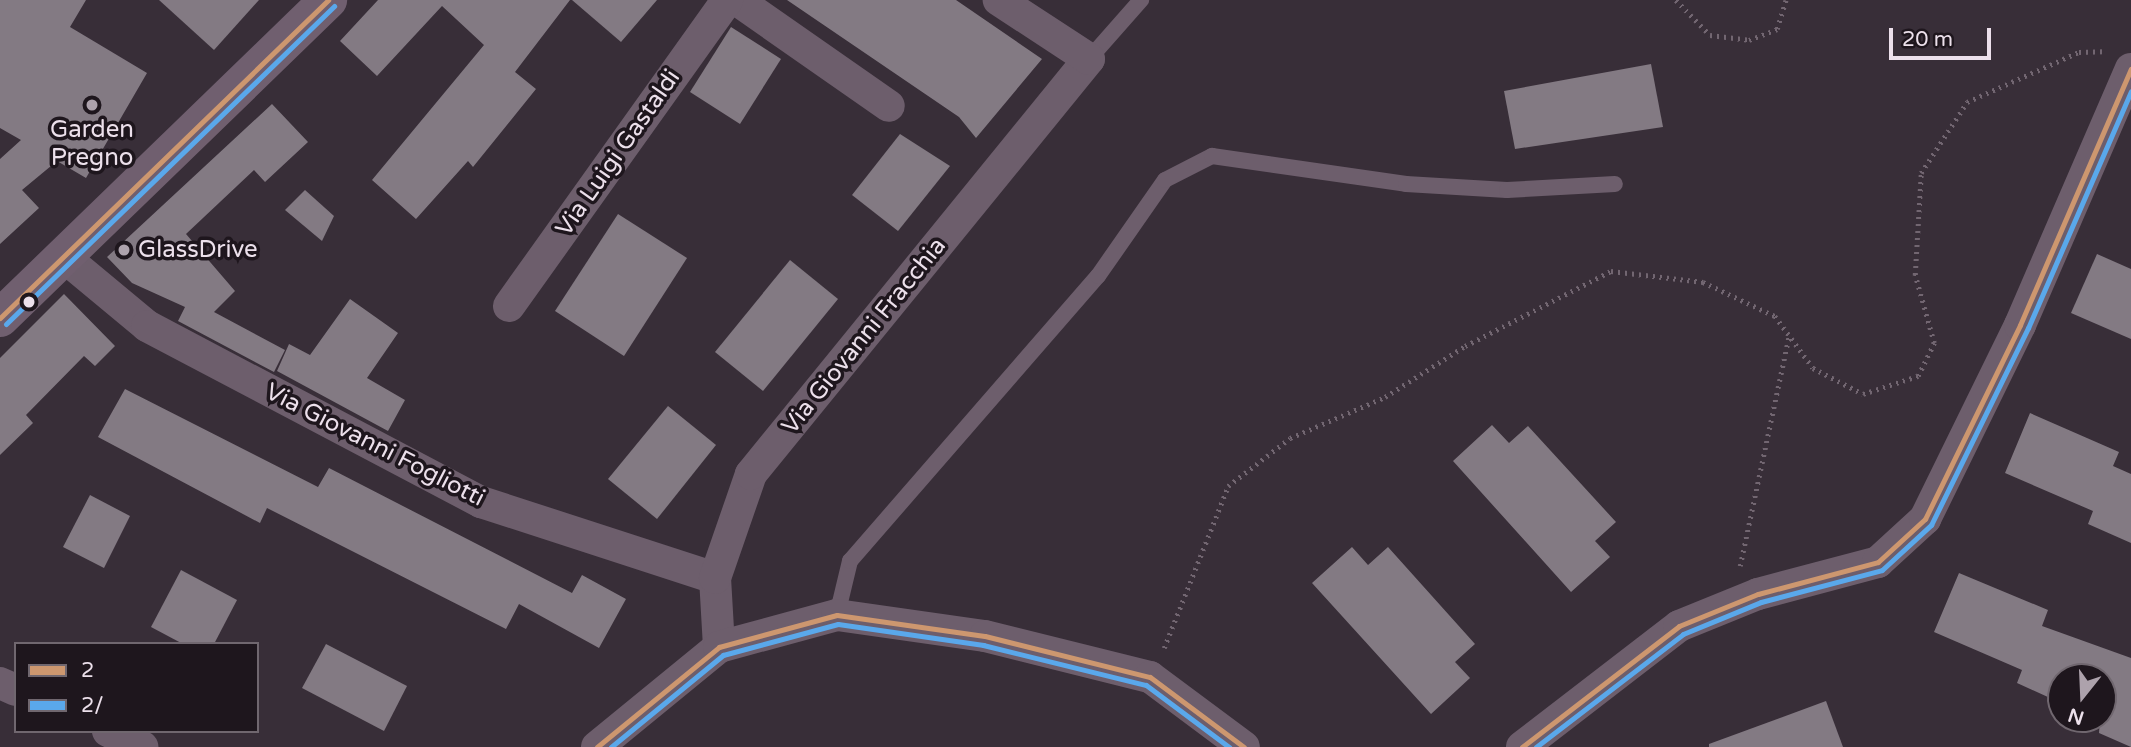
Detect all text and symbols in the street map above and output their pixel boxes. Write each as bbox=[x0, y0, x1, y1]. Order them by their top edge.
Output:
scale bar bbox=[1893, 14, 1994, 58]
text: 20 m bbox=[1902, 27, 1953, 52]
street label: Via Luigi Gastaldi bbox=[550, 64, 686, 242]
marker: Garden Pregno bbox=[84, 97, 100, 113]
place label: Garden Pregno bbox=[50, 116, 134, 172]
street label: Via Giovanni Fracchia bbox=[776, 232, 952, 440]
place label: GlassDrive bbox=[138, 236, 258, 264]
marker: GlassDrive bbox=[116, 242, 132, 258]
unlabelled marker bbox=[22, 295, 36, 309]
street label: Via Giovanni Fogliotti bbox=[261, 377, 489, 513]
legend bbox=[14, 642, 259, 733]
text: 2 bbox=[81, 658, 94, 683]
north arrow bbox=[2047, 663, 2117, 733]
text: 2/ bbox=[81, 693, 104, 718]
text: N bbox=[2065, 703, 2087, 729]

